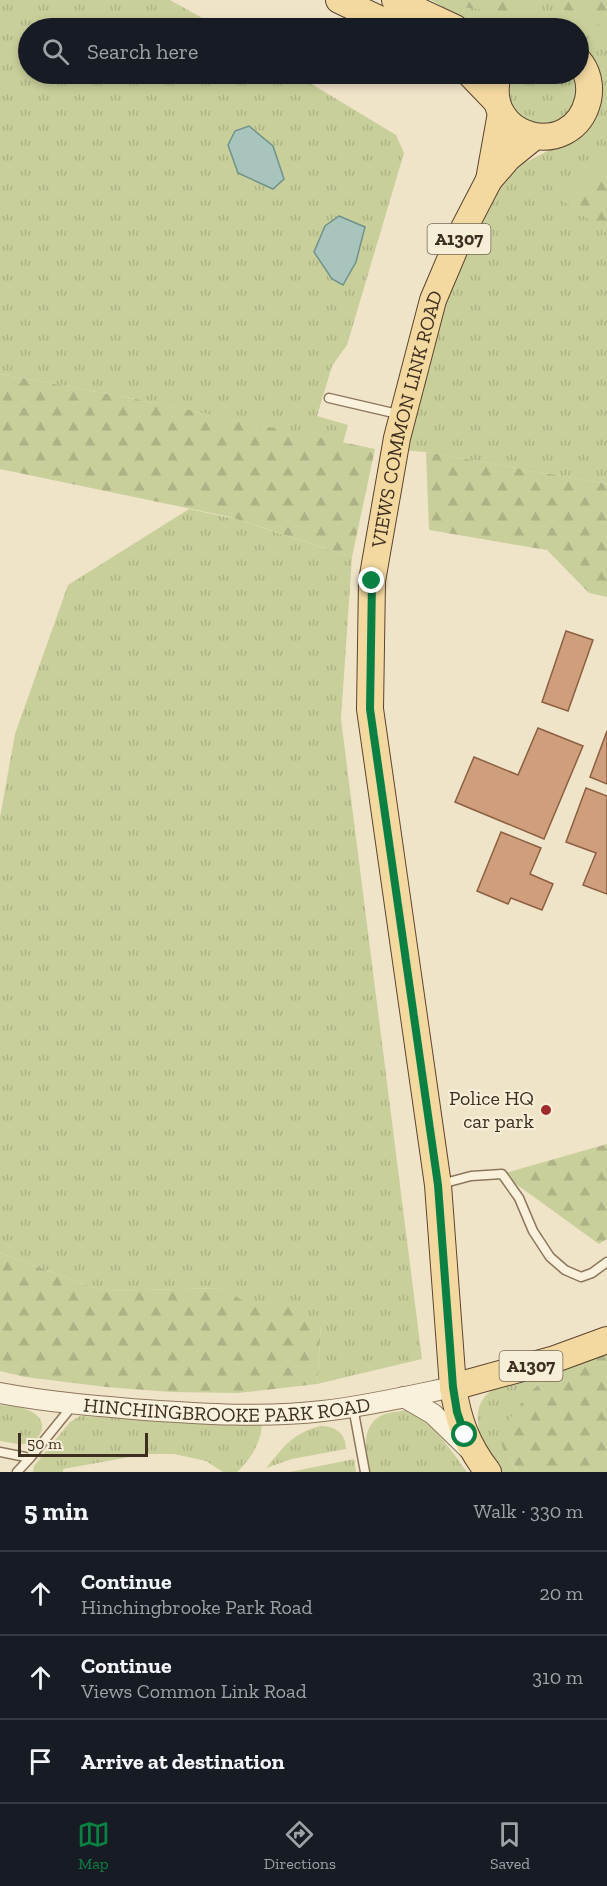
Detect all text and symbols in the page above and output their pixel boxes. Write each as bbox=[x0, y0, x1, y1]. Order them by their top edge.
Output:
search box bbox=[18, 18, 589, 84]
icon: search bbox=[39, 35, 72, 68]
text: Search here bbox=[87, 38, 198, 65]
road number: A1307 bbox=[428, 224, 490, 254]
street label: VIEWS COMMON LINK ROAD bbox=[366, 287, 448, 551]
route end bbox=[358, 567, 384, 593]
place label: Police HQ car park bbox=[449, 1086, 535, 1133]
marker: Police HQ car park bbox=[539, 1103, 553, 1117]
road number: A1307 bbox=[500, 1351, 562, 1381]
street label: HINCHINGBROOKE PARK ROAD bbox=[82, 1392, 372, 1427]
route start bbox=[451, 1421, 477, 1447]
scale bar bbox=[18, 1430, 148, 1458]
text: 50 m bbox=[27, 1434, 62, 1453]
text: 5 min bbox=[24, 1495, 88, 1527]
text: Walk · 330 m bbox=[473, 1499, 583, 1523]
text: Continue bbox=[81, 1568, 172, 1595]
icon: ahead bbox=[24, 1577, 57, 1610]
text: 20 m bbox=[539, 1581, 583, 1605]
text: Hinchingbrooke Park Road bbox=[81, 1595, 312, 1619]
text: Continue bbox=[81, 1652, 172, 1679]
icon: ahead bbox=[24, 1661, 57, 1694]
text: 310 m bbox=[532, 1665, 583, 1689]
text: Views Common Link Road bbox=[81, 1679, 307, 1703]
icon: arrive bbox=[24, 1745, 57, 1778]
text: Arrive at destination bbox=[81, 1748, 284, 1775]
tab: Map bbox=[77, 1818, 110, 1873]
tab: Directions bbox=[264, 1818, 336, 1873]
tab: Saved bbox=[490, 1818, 530, 1873]

